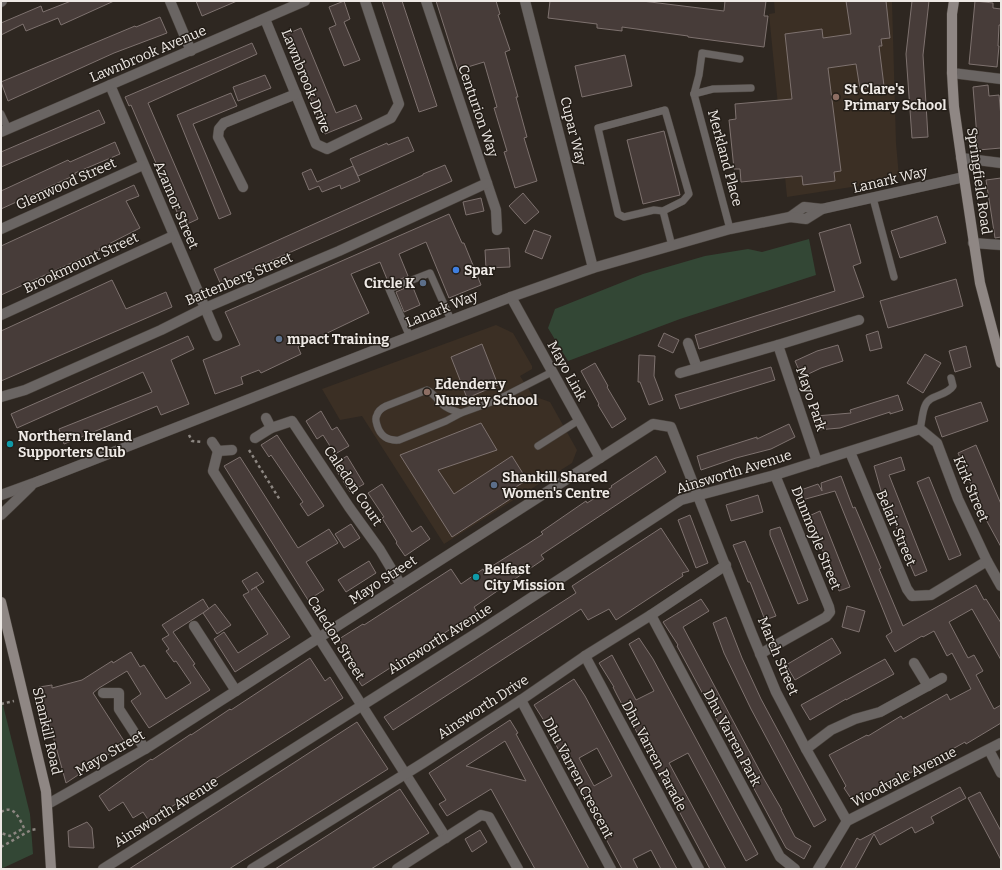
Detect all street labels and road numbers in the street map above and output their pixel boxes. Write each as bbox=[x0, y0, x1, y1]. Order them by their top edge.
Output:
street label: Lawnbrook Avenue bbox=[87, 22, 209, 86]
street label: Lawnbrook Drive bbox=[277, 27, 335, 135]
street label: Centurion Way bbox=[454, 63, 502, 160]
street label: Cupar Way bbox=[556, 95, 590, 168]
street label: Merkland Place bbox=[704, 108, 746, 208]
street label: Springfield Road bbox=[963, 126, 995, 236]
street label: Glenwood Street bbox=[13, 154, 119, 214]
street label: Azamor Street bbox=[150, 158, 202, 252]
street label: Lanark Way bbox=[851, 163, 930, 197]
street label: Brookmount Street bbox=[21, 229, 141, 297]
street label: Battenberg Street bbox=[183, 249, 295, 309]
street label: Lanark Way bbox=[403, 287, 481, 331]
street label: Mayo Link bbox=[544, 338, 590, 404]
street label: Mayo Park bbox=[792, 365, 830, 433]
street label: Caledon Court bbox=[320, 443, 386, 529]
street label: Ainsworth Avenue bbox=[674, 446, 794, 498]
street label: Kirk Street bbox=[949, 453, 993, 525]
street label: Dunmoyle Street bbox=[788, 484, 844, 592]
street label: Belair Street bbox=[872, 488, 920, 568]
street label: Mayo Street bbox=[346, 552, 420, 608]
street label: Caledon Street bbox=[303, 593, 369, 683]
street label: Ainsworth Avenue bbox=[385, 600, 495, 678]
street label: March Street bbox=[754, 614, 802, 698]
street label: Ainsworth Drive bbox=[434, 671, 532, 743]
street label: Shankill Road bbox=[29, 686, 65, 776]
street label: Dhu Varren Park bbox=[699, 687, 765, 789]
street label: Dhu Varren Parade bbox=[618, 698, 690, 814]
street label: Dhu Varren Crescent bbox=[539, 714, 617, 842]
street label: Mayo Street bbox=[72, 726, 148, 780]
street label: Woodvale Avenue bbox=[848, 743, 960, 811]
street label: Ainsworth Avenue bbox=[111, 773, 221, 851]

